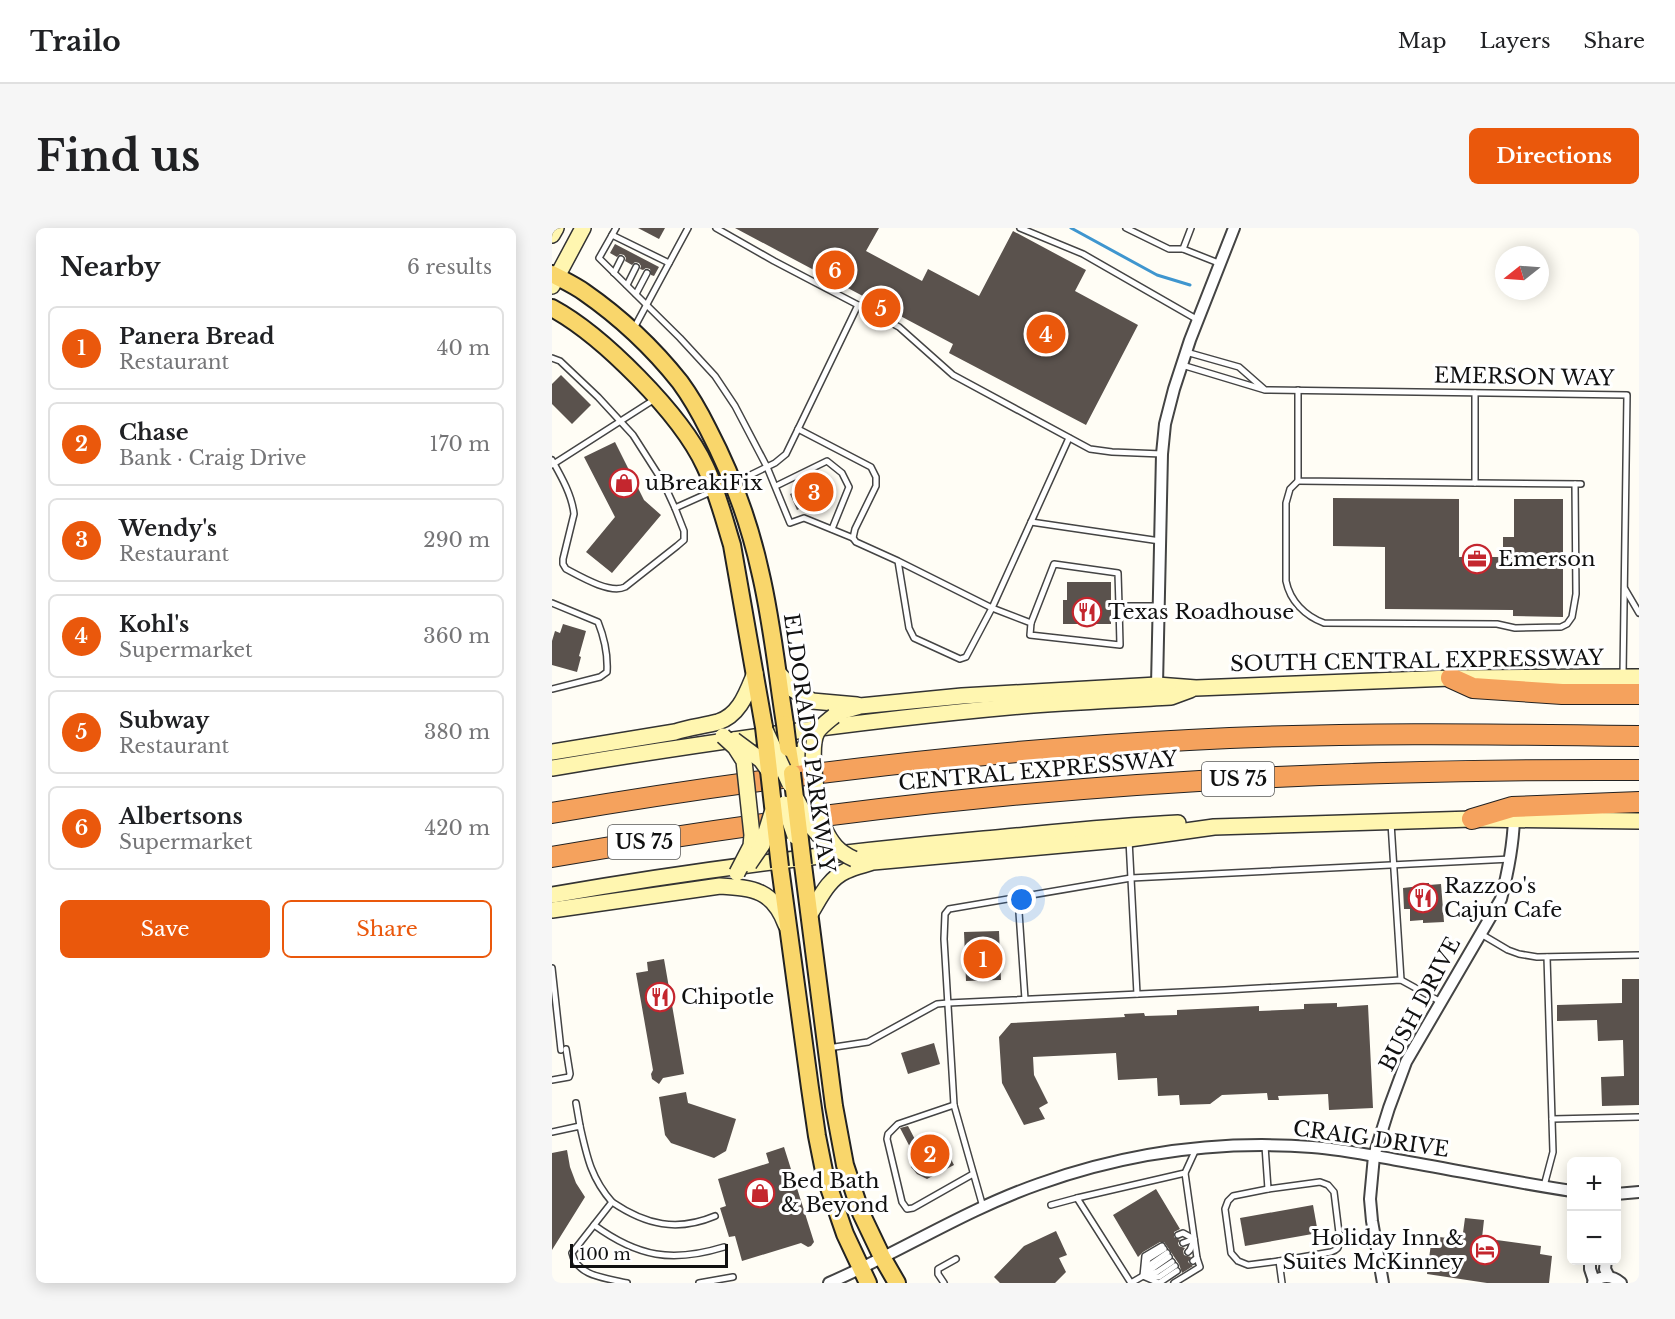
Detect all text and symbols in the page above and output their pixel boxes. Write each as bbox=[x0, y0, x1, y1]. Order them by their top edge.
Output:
text: Trailo bbox=[30, 24, 121, 59]
text: Map bbox=[1398, 28, 1447, 54]
text: Layers bbox=[1480, 28, 1551, 54]
text: Share bbox=[1584, 28, 1645, 54]
button: Directions bbox=[1469, 128, 1639, 184]
text: Find us bbox=[36, 130, 200, 182]
north arrow bbox=[1495, 246, 1549, 300]
pin: 6 bbox=[816, 248, 854, 292]
text: Nearby bbox=[60, 251, 161, 283]
text: 6 results bbox=[407, 255, 492, 279]
pin: 5 bbox=[862, 286, 900, 331]
pin: 4 bbox=[1026, 312, 1066, 356]
text: Panera Bread bbox=[119, 323, 275, 350]
text: 1 bbox=[77, 336, 86, 360]
text: 40 m bbox=[437, 336, 490, 360]
text: Restaurant bbox=[119, 350, 229, 374]
street label: EMERSON WAY bbox=[1434, 362, 1615, 392]
text: Chase bbox=[119, 419, 189, 446]
text: 2 bbox=[75, 432, 88, 456]
text: 170 m bbox=[430, 432, 490, 456]
text: Bank · Craig Drive bbox=[119, 446, 307, 470]
shop icon: uBreakiFix bbox=[608, 467, 640, 499]
place label: uBreakiFix bbox=[645, 470, 763, 496]
pin: 3 bbox=[794, 470, 834, 514]
text: Wendy's bbox=[119, 515, 217, 542]
text: 3 bbox=[75, 528, 88, 552]
text: 290 m bbox=[423, 528, 490, 552]
text: Restaurant bbox=[119, 542, 229, 566]
office icon: Emerson bbox=[1461, 543, 1493, 575]
place label: Emerson bbox=[1498, 546, 1596, 572]
restaurant icon: Texas Roadhouse bbox=[1071, 596, 1103, 628]
place label: Texas Roadhouse bbox=[1108, 599, 1294, 625]
text: Kohl's bbox=[119, 611, 189, 638]
street label: ELDORADO PARKWAY bbox=[778, 612, 840, 875]
text: 4 bbox=[75, 624, 88, 648]
text: 360 m bbox=[423, 624, 490, 648]
text: Supermarket bbox=[119, 638, 253, 662]
street label: SOUTH CENTRAL EXPRESSWAY bbox=[1230, 645, 1605, 677]
text: Subway bbox=[119, 707, 209, 734]
text: 5 bbox=[76, 720, 87, 744]
text: 380 m bbox=[424, 720, 490, 744]
text: Restaurant bbox=[119, 734, 229, 758]
street label: CENTRAL EXPRESSWAY bbox=[897, 746, 1179, 796]
road number: US 75 bbox=[1202, 762, 1274, 796]
text: Albertsons bbox=[119, 803, 243, 830]
text: 6 bbox=[75, 816, 88, 840]
text: 420 m bbox=[425, 816, 490, 840]
road number: US 75 bbox=[608, 825, 680, 859]
text: Supermarket bbox=[119, 830, 253, 854]
place label: Razzoo's Cajun Cafe bbox=[1444, 873, 1562, 923]
restaurant icon: Razzoo's Cajun Cafe bbox=[1407, 882, 1439, 914]
your location bbox=[1007, 885, 1036, 914]
button: Save bbox=[60, 900, 270, 958]
button: Share bbox=[282, 900, 492, 958]
street label: BUSH DRIVE bbox=[1374, 933, 1466, 1075]
pin: 1 bbox=[964, 936, 1002, 982]
restaurant icon: Chipotle bbox=[644, 981, 676, 1013]
place label: Chipotle bbox=[681, 984, 774, 1010]
street label: CRAIG DRIVE bbox=[1291, 1115, 1451, 1163]
pin: 2 bbox=[910, 1132, 950, 1176]
map controls bbox=[1567, 1157, 1621, 1265]
button: + bbox=[1567, 1157, 1621, 1211]
place label: Bed Bath & Beyond bbox=[781, 1168, 889, 1218]
shop icon: Bed Bath & Beyond bbox=[744, 1177, 776, 1209]
button: − bbox=[1567, 1211, 1621, 1265]
place label: Holiday Inn & Suites McKinney bbox=[1282, 1225, 1465, 1275]
hotel icon: Holiday Inn & Suites McKinney bbox=[1469, 1234, 1501, 1266]
scale bar bbox=[570, 1241, 728, 1268]
text: 100 m bbox=[579, 1244, 631, 1264]

